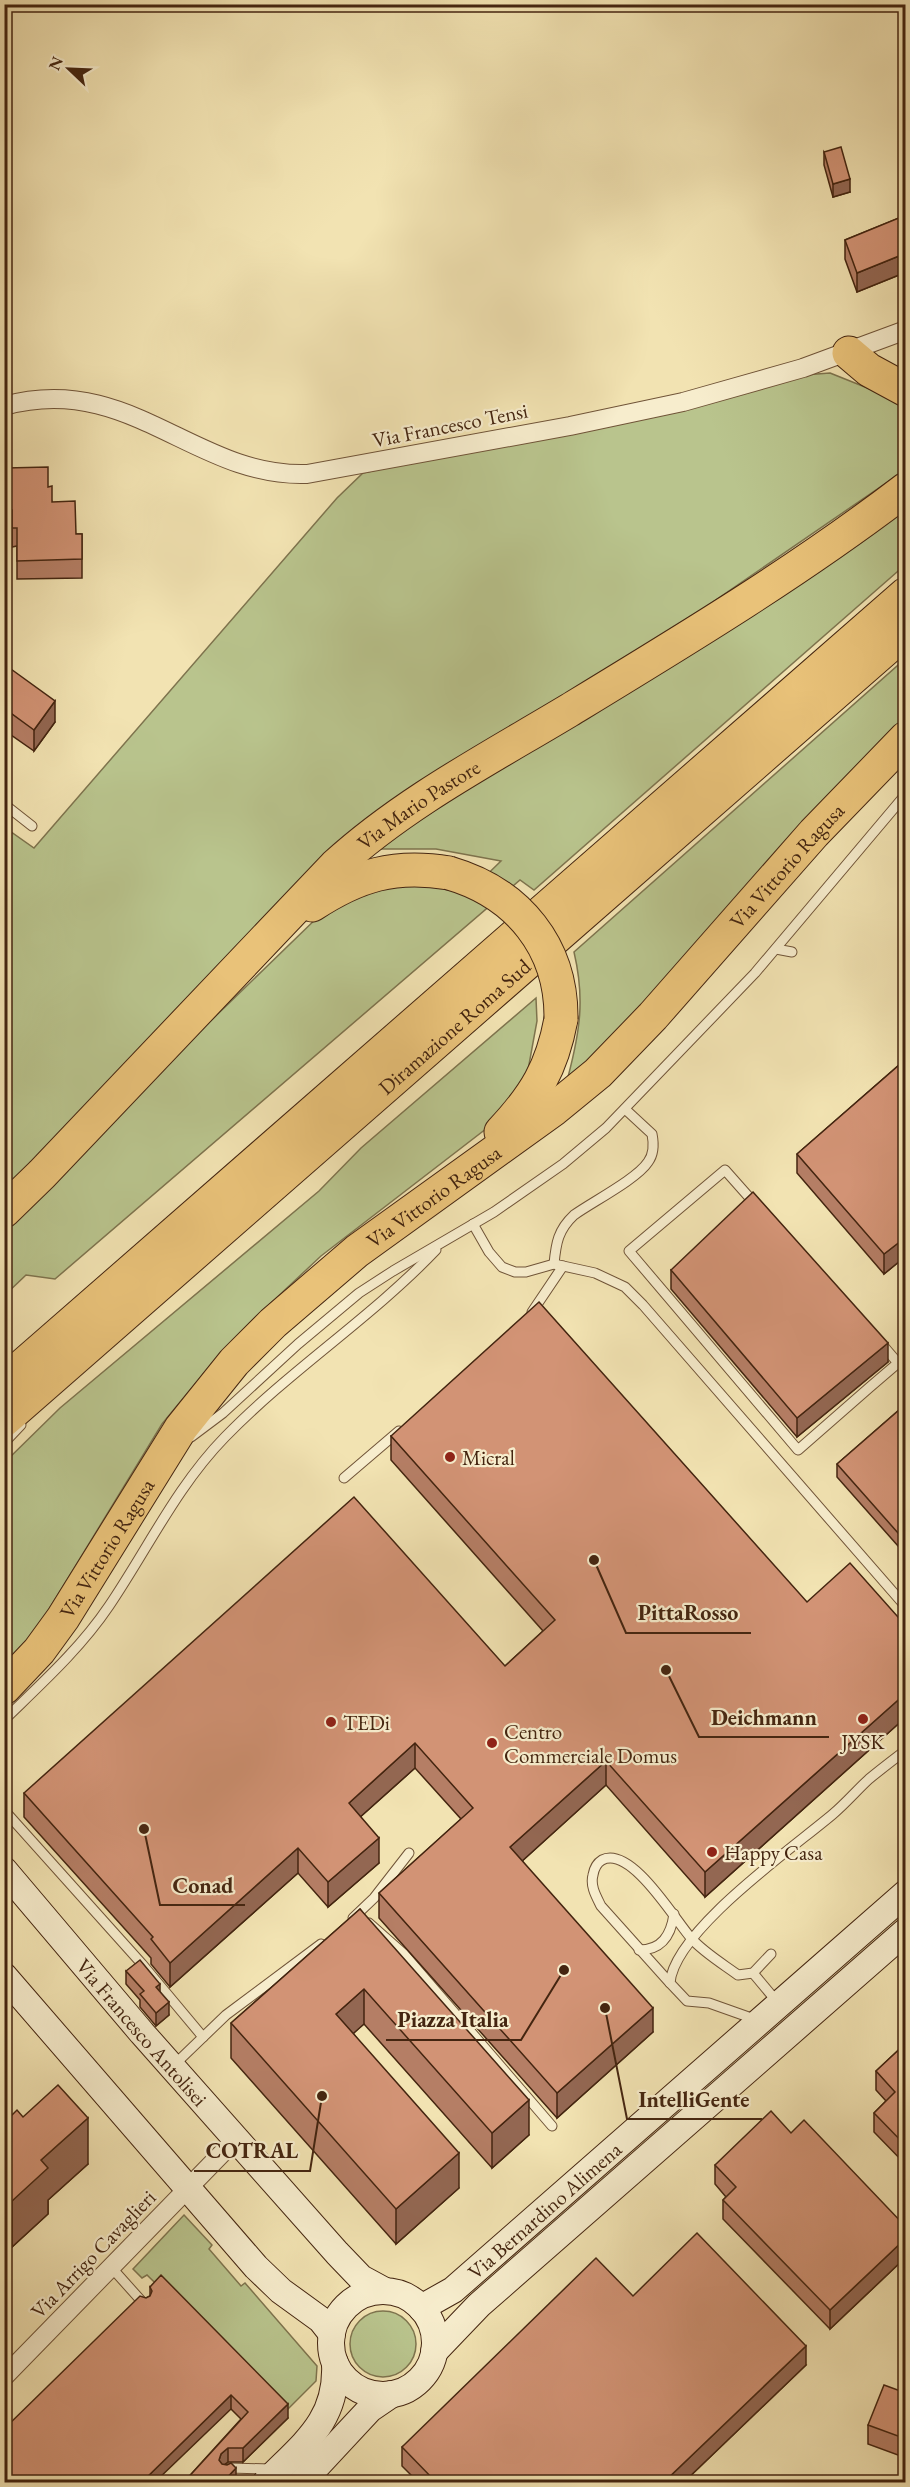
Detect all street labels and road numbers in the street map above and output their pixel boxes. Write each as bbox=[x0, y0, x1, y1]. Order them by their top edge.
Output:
street label: Via Francesco Tensi bbox=[370, 397, 530, 453]
street label: Via Mario Pastore bbox=[351, 753, 485, 855]
street label: Via Vittorio Ragusa bbox=[723, 796, 850, 934]
street label: Diramazione Roma Sud bbox=[372, 952, 536, 1100]
street label: Via Vittorio Ragusa bbox=[361, 1138, 506, 1254]
street label: Via Vittorio Ragusa bbox=[53, 1473, 160, 1623]
street label: Via Francesco Antolisei bbox=[71, 1952, 214, 2112]
street label: Via Bernardino Alimena bbox=[462, 2135, 627, 2285]
street label: Via Arrigo Cavaglieri bbox=[25, 2184, 161, 2324]

